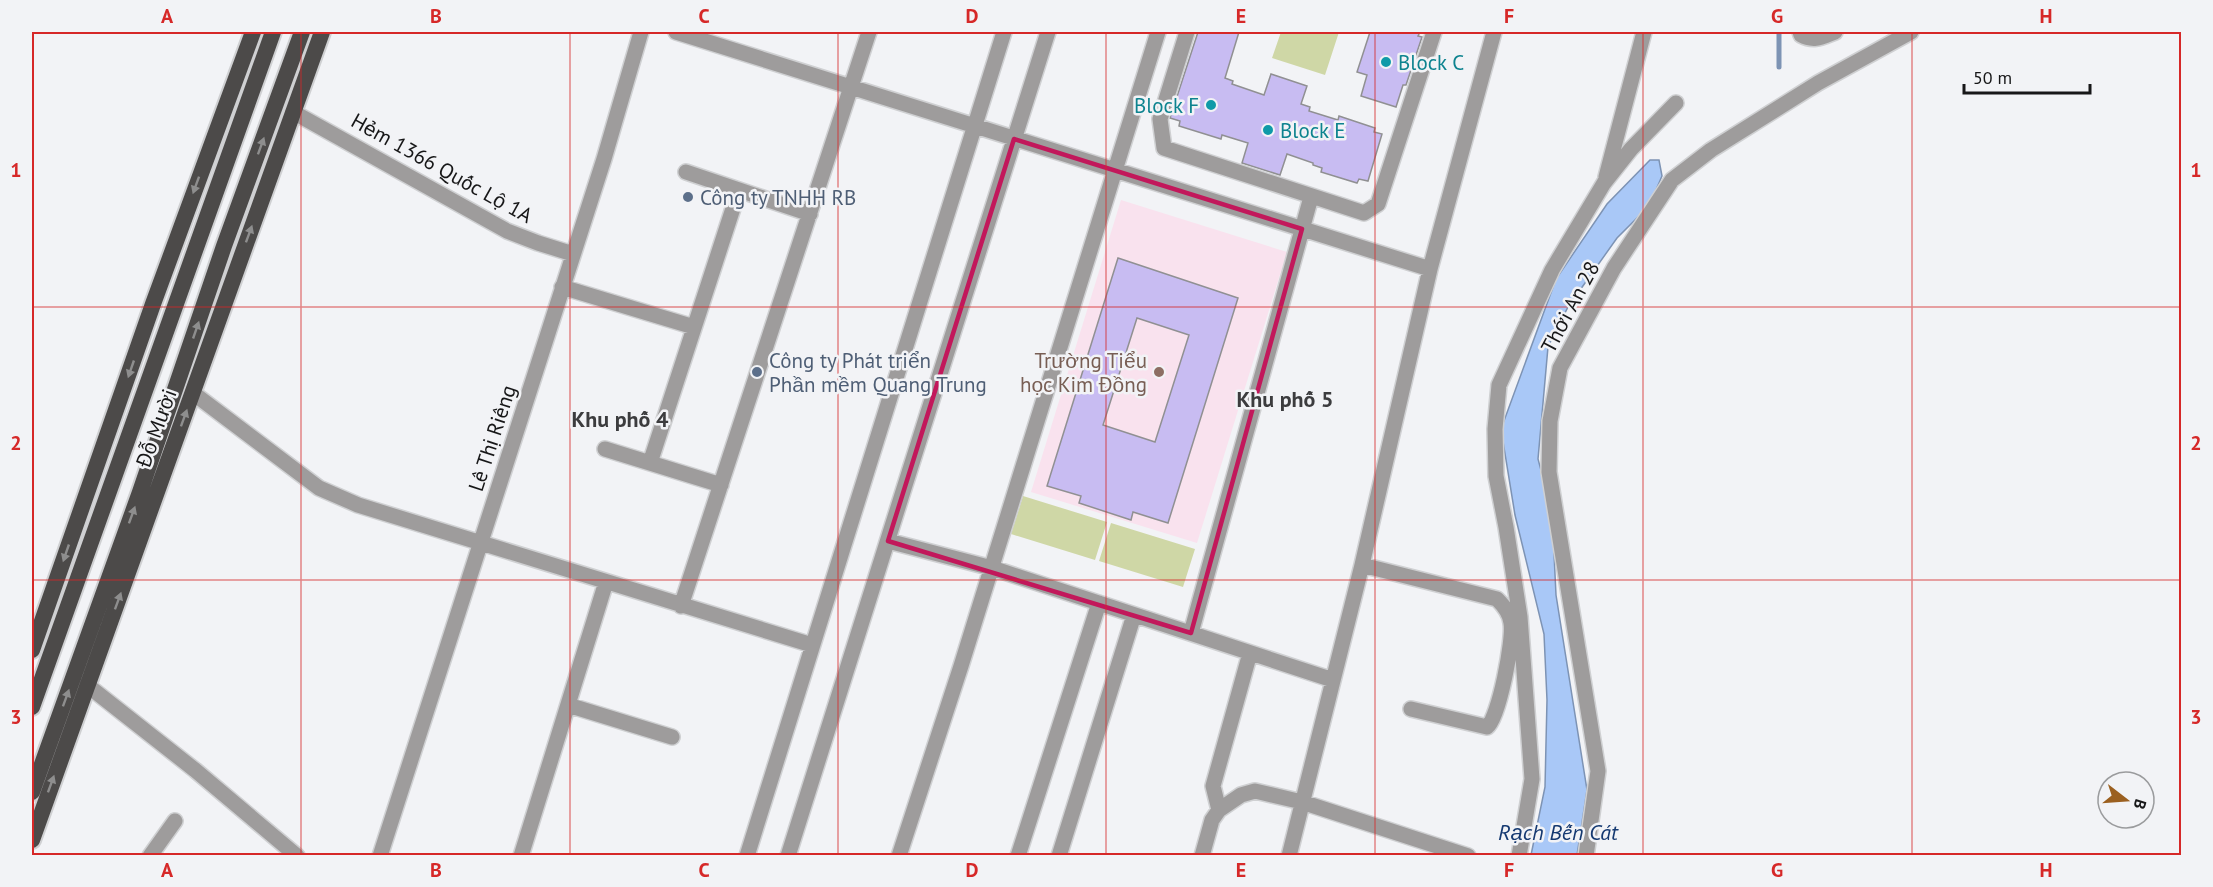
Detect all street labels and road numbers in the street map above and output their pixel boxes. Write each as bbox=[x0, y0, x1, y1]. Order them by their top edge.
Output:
street label: Hẻm 1366 Quốc Lộ 1A bbox=[347, 107, 538, 229]
street label: Thới An 28 bbox=[1535, 257, 1605, 357]
street label: Lê Thị Riêng bbox=[462, 381, 522, 495]
street label: Đỗ Mười bbox=[129, 385, 183, 472]

